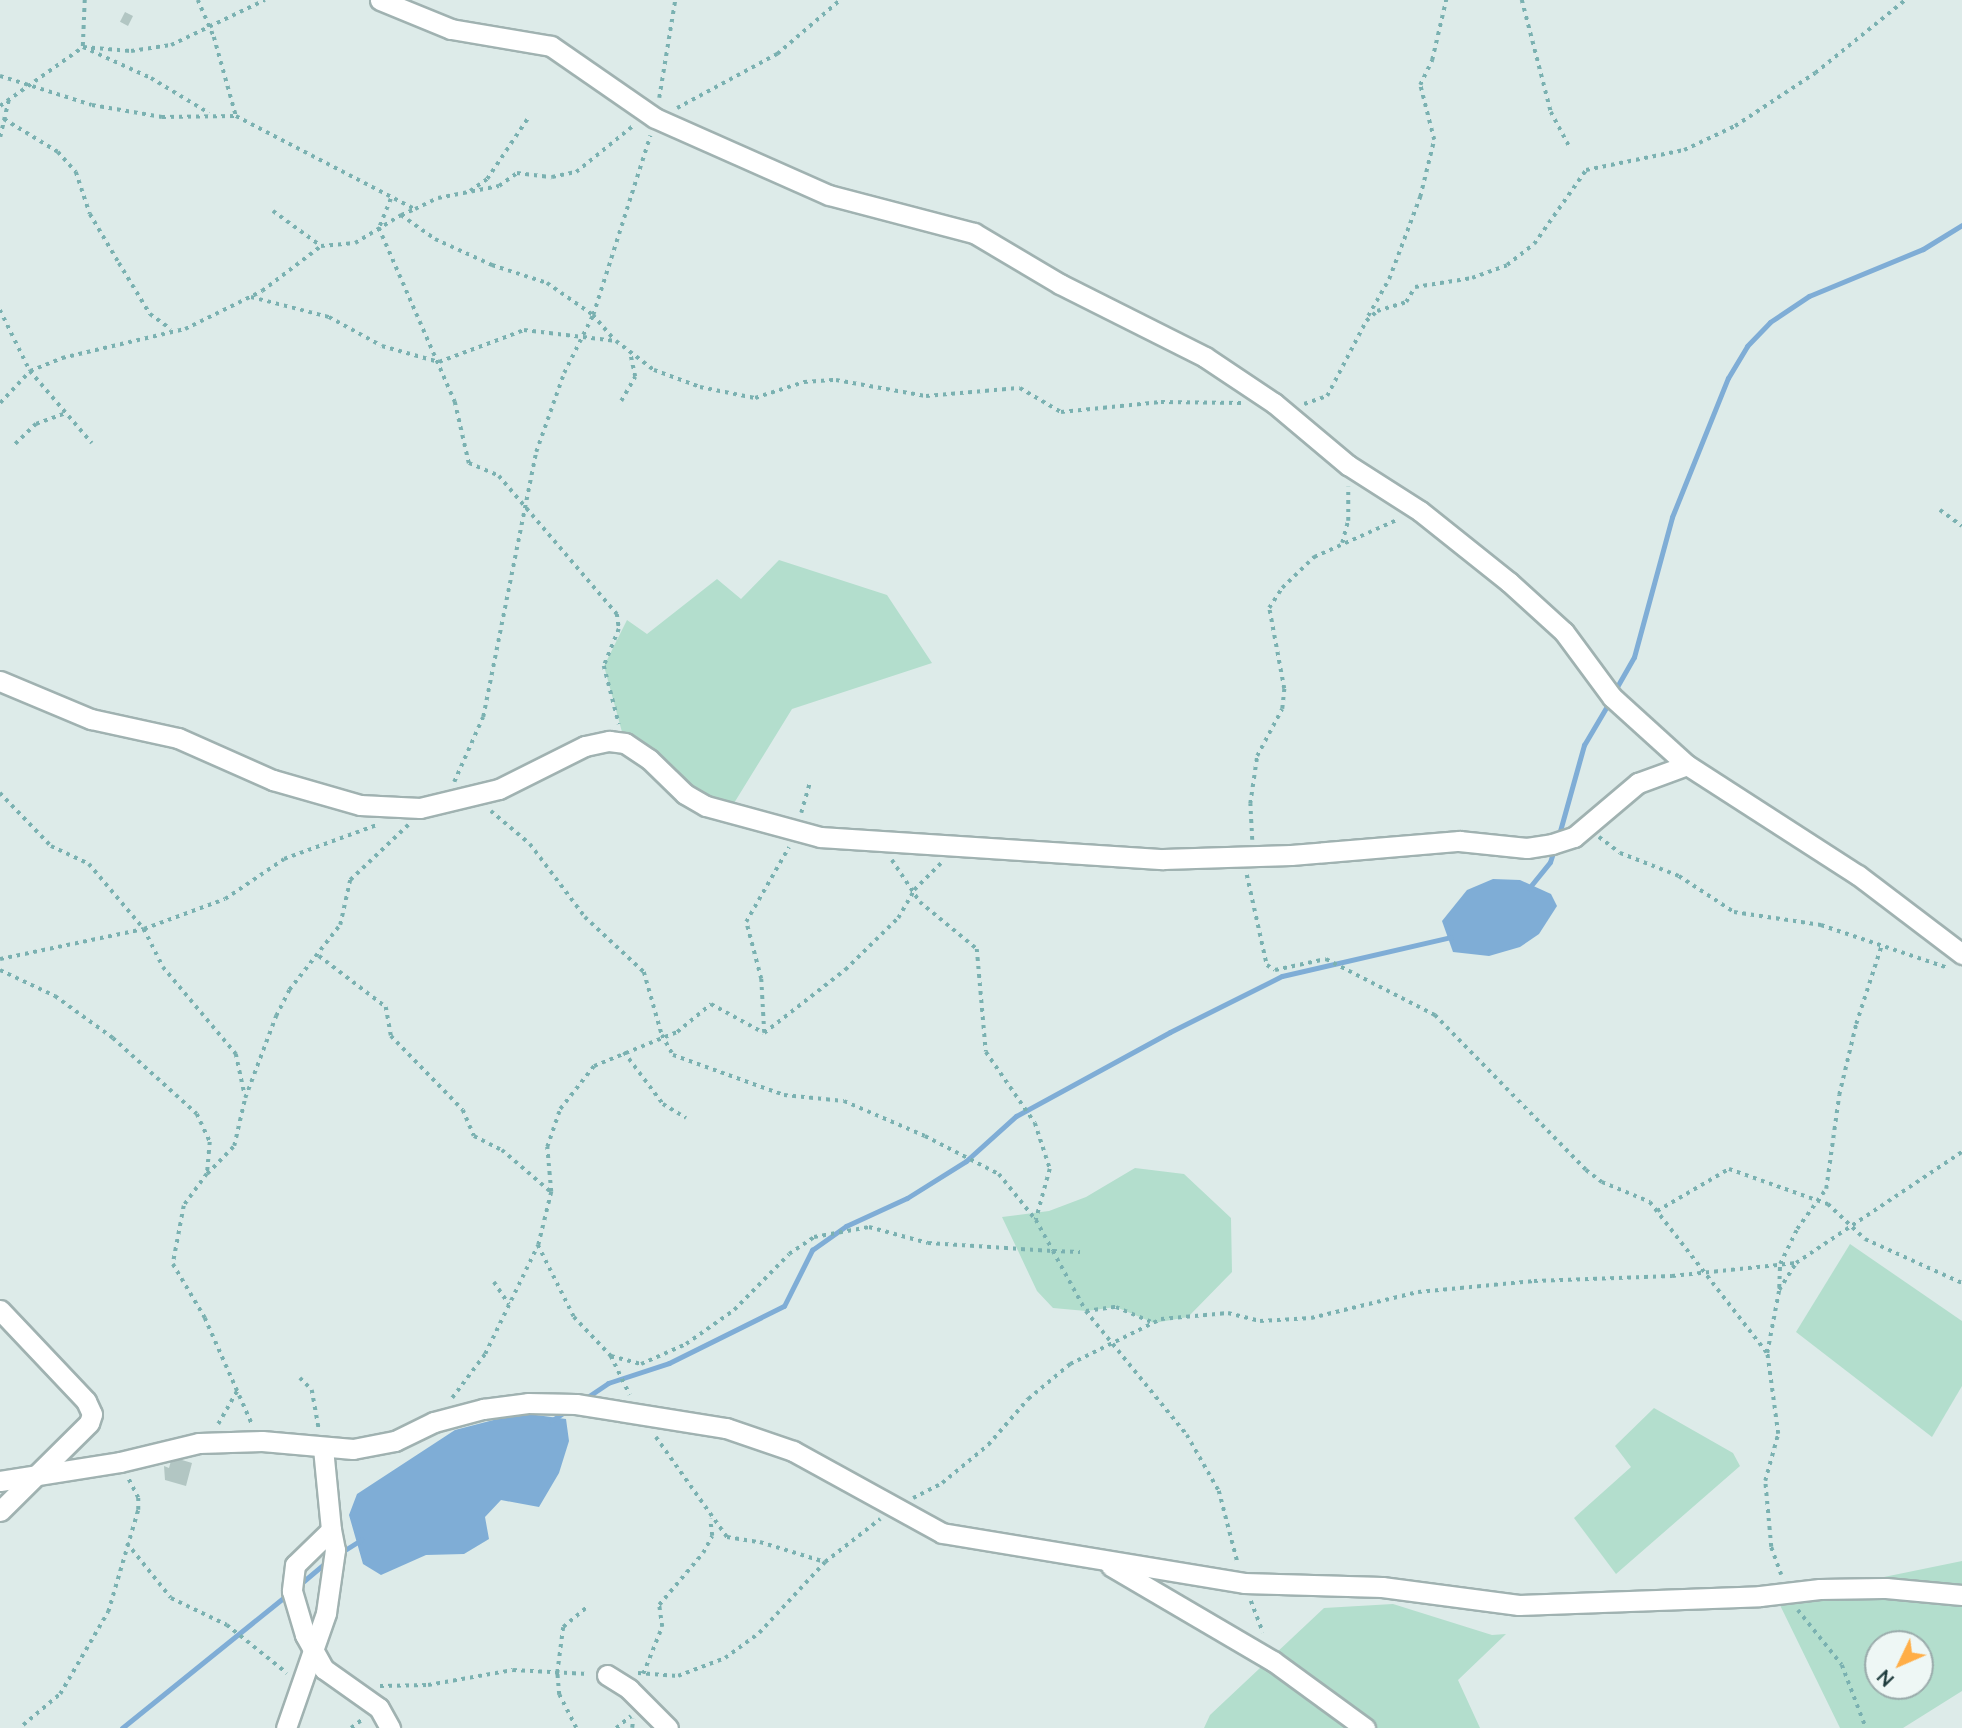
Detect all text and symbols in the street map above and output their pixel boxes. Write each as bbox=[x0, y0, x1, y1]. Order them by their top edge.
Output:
north arrow bbox=[1864, 1630, 1934, 1700]
text: N bbox=[1872, 1665, 1899, 1692]

